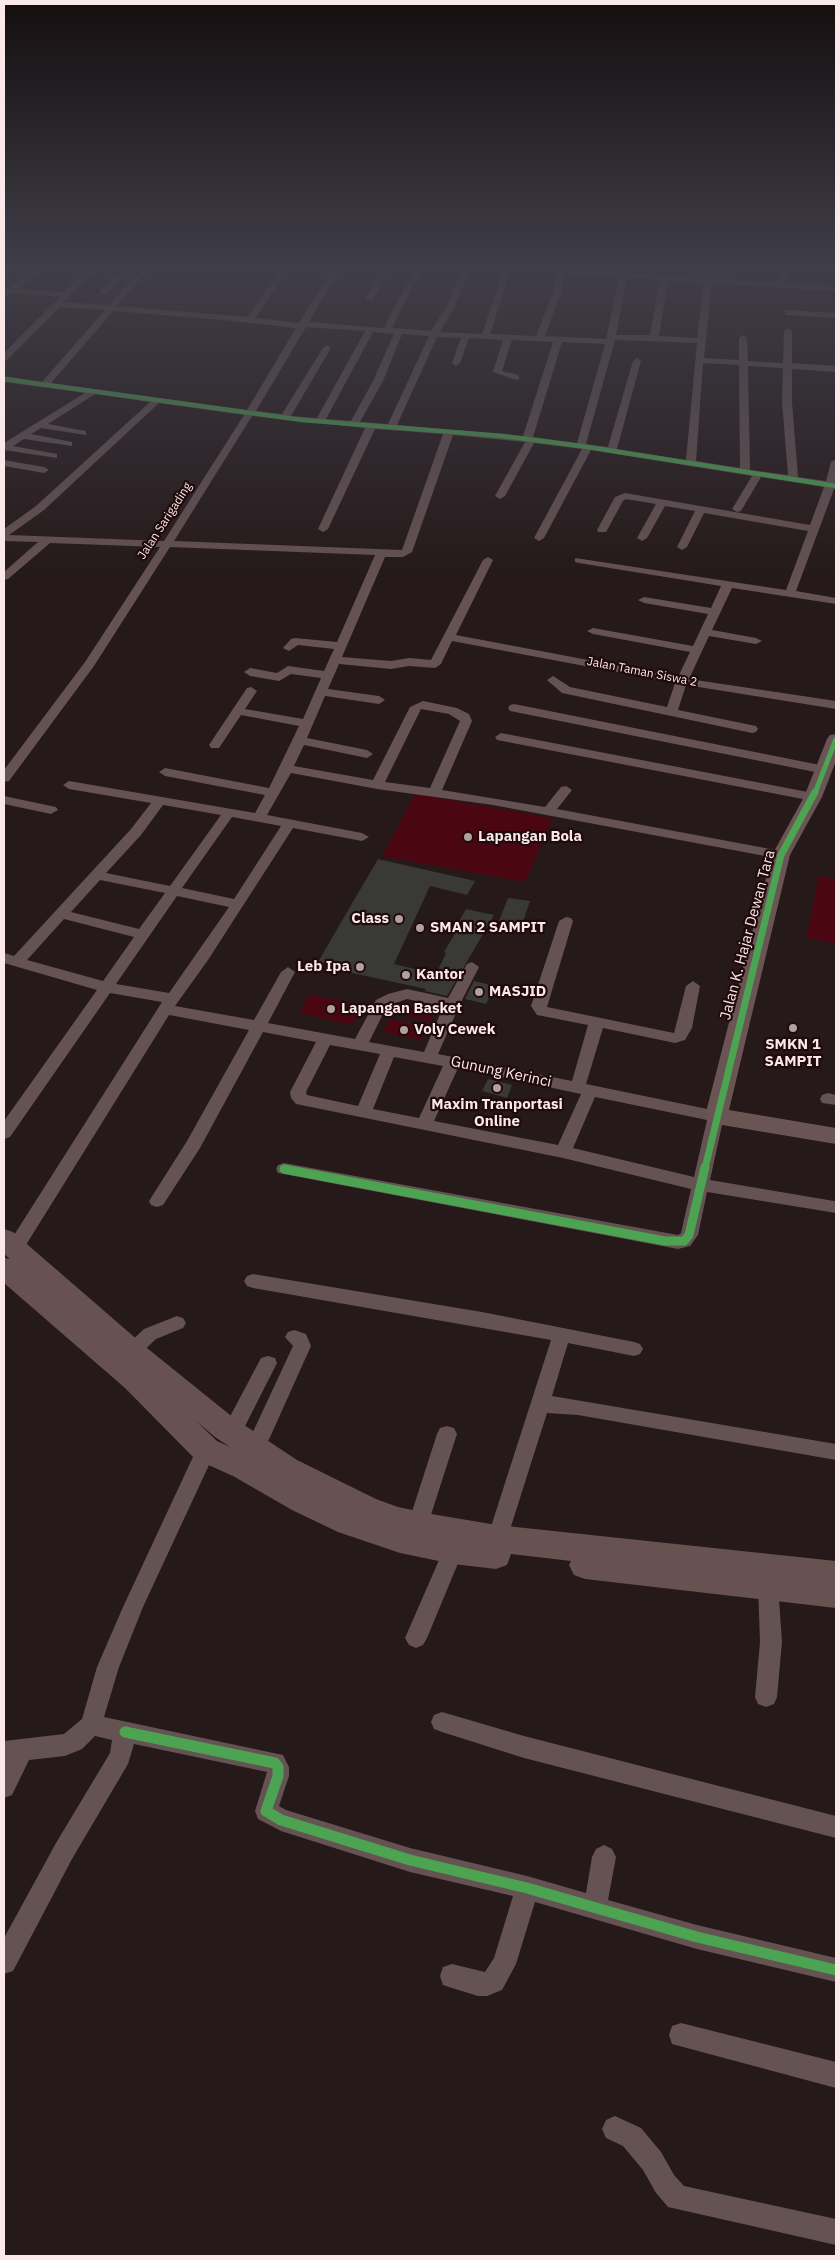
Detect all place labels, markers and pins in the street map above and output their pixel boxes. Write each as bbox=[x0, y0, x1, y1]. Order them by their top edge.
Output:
place label: Lapangan Bola bbox=[478, 828, 582, 846]
marker: Lapangan Bola bbox=[462, 831, 474, 843]
place label: Class bbox=[351, 910, 389, 928]
marker: Class bbox=[393, 913, 405, 925]
place label: SMAN 2 SAMPIT bbox=[430, 919, 546, 937]
marker: SMAN 2 SAMPIT bbox=[414, 922, 426, 934]
place label: Leb Ipa bbox=[297, 958, 350, 976]
marker: Leb Ipa bbox=[354, 961, 366, 973]
place label: Kantor bbox=[416, 966, 464, 984]
marker: Kantor bbox=[400, 969, 412, 981]
place label: MASJID bbox=[489, 983, 546, 1001]
marker: MASJID bbox=[473, 986, 485, 998]
place label: Lapangan Basket bbox=[341, 1000, 462, 1018]
marker: Lapangan Basket bbox=[325, 1003, 337, 1015]
place label: Voly Cewek bbox=[414, 1021, 495, 1039]
marker: SMKN 1 SAMPIT bbox=[787, 1022, 799, 1034]
marker: Voly Cewek bbox=[398, 1024, 410, 1036]
place label: SMKN 1 SAMPIT bbox=[765, 1036, 821, 1071]
marker: Maxim Tranportasi Online bbox=[491, 1082, 503, 1094]
place label: Maxim Tranportasi Online bbox=[431, 1096, 563, 1131]

